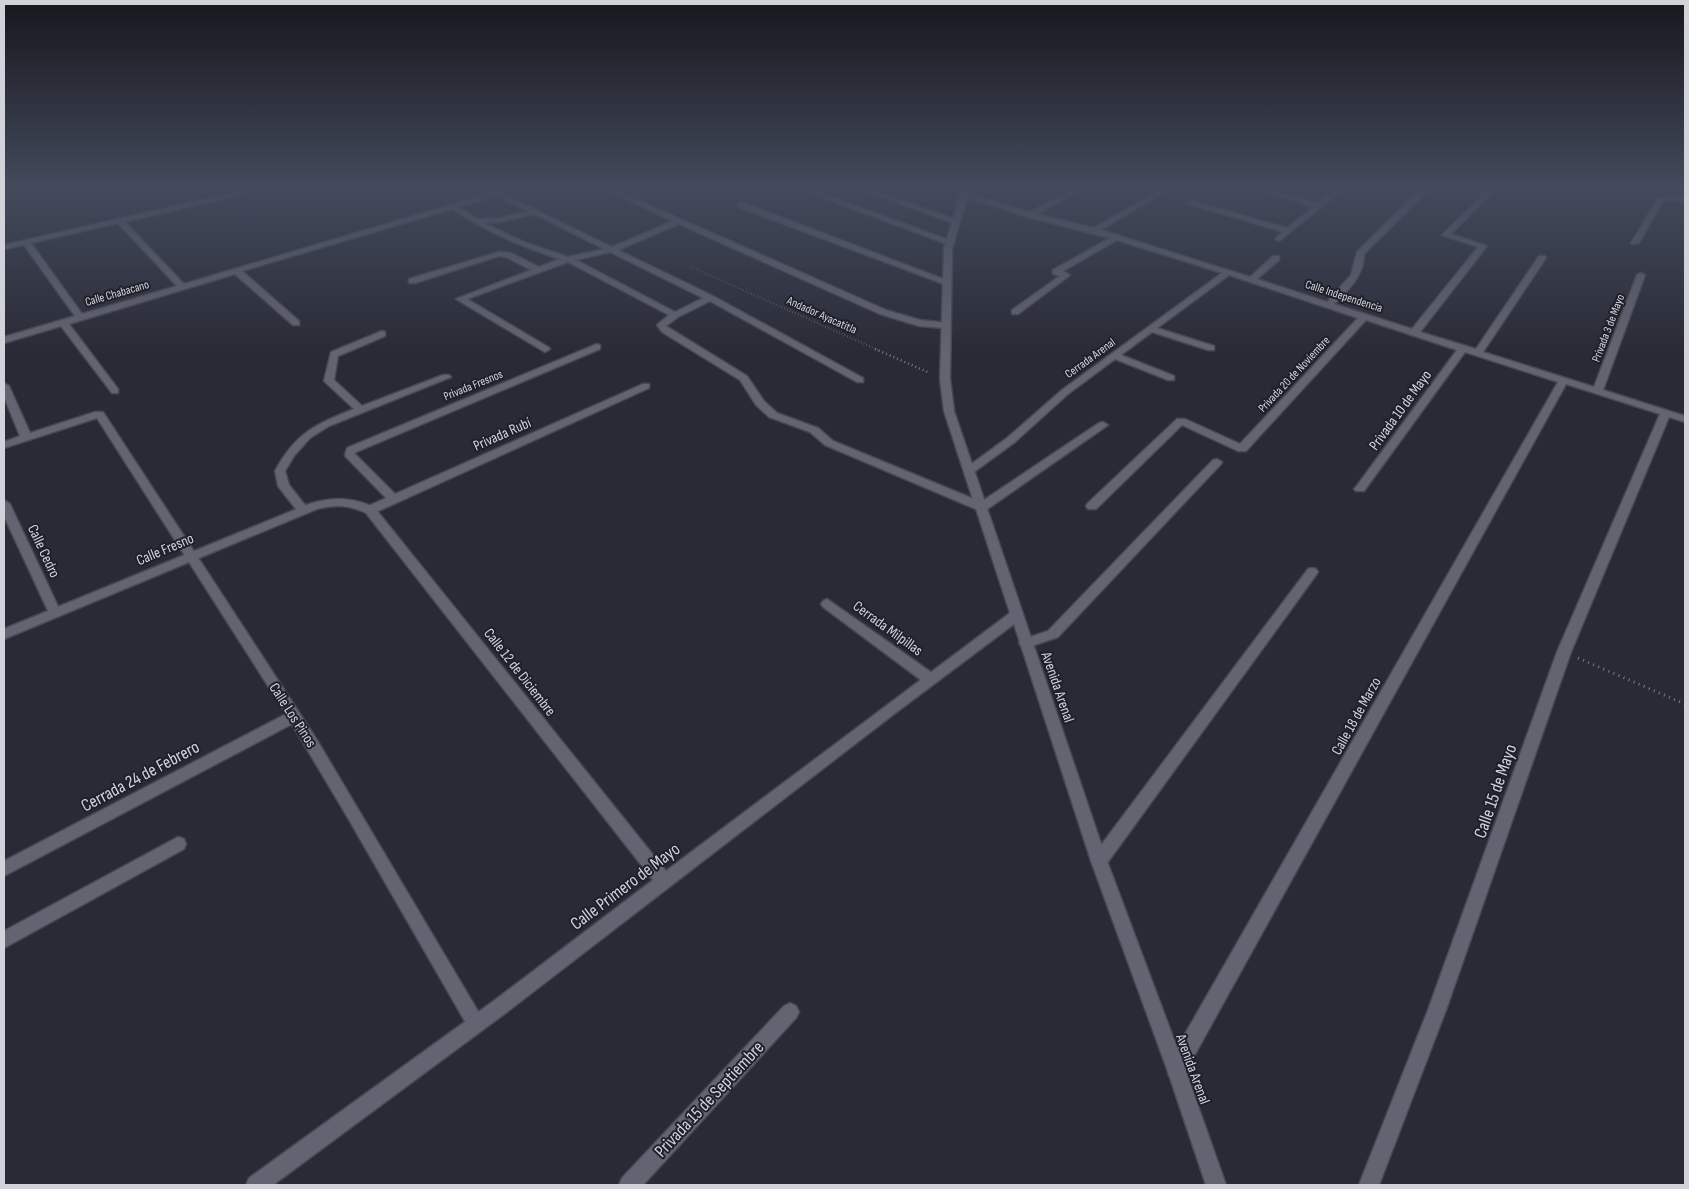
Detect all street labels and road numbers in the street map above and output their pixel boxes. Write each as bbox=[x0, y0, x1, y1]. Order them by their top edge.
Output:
street label: Calle Chabacano bbox=[83, 277, 151, 310]
street label: Calle Independencia bbox=[1303, 277, 1385, 316]
street label: Privada 3 de Mayo bbox=[1589, 292, 1628, 364]
street label: Andador Ayacatitla bbox=[783, 293, 860, 338]
street label: Privada 20 de Noviembre bbox=[1255, 333, 1334, 416]
street label: Cerrada Arenal bbox=[1062, 335, 1118, 382]
street label: Privada 10 de Mayo bbox=[1365, 366, 1436, 454]
street label: Privada Fresnos bbox=[441, 367, 505, 404]
street label: Privada Rubí bbox=[470, 413, 534, 456]
street label: Calle Cedro bbox=[23, 522, 64, 581]
street label: Calle Fresno bbox=[134, 529, 197, 570]
street label: Cerrada Milpillas bbox=[849, 597, 926, 660]
street label: Calle 12 de Diciembre bbox=[479, 625, 560, 720]
street label: Avenida Arenal bbox=[1036, 648, 1078, 725]
street label: Calle 18 de Marzo bbox=[1327, 674, 1386, 758]
street label: Calle Los Pinos bbox=[265, 679, 321, 751]
street label: Cerrada 24 de Febrero bbox=[77, 736, 203, 816]
street label: Calle 15 de Mayo bbox=[1470, 741, 1521, 841]
street label: Calle Primero de Mayo bbox=[566, 838, 684, 934]
street label: Avenida Arenal bbox=[1171, 1031, 1214, 1107]
street label: Privada 15 de Septiembre bbox=[650, 1037, 768, 1162]

